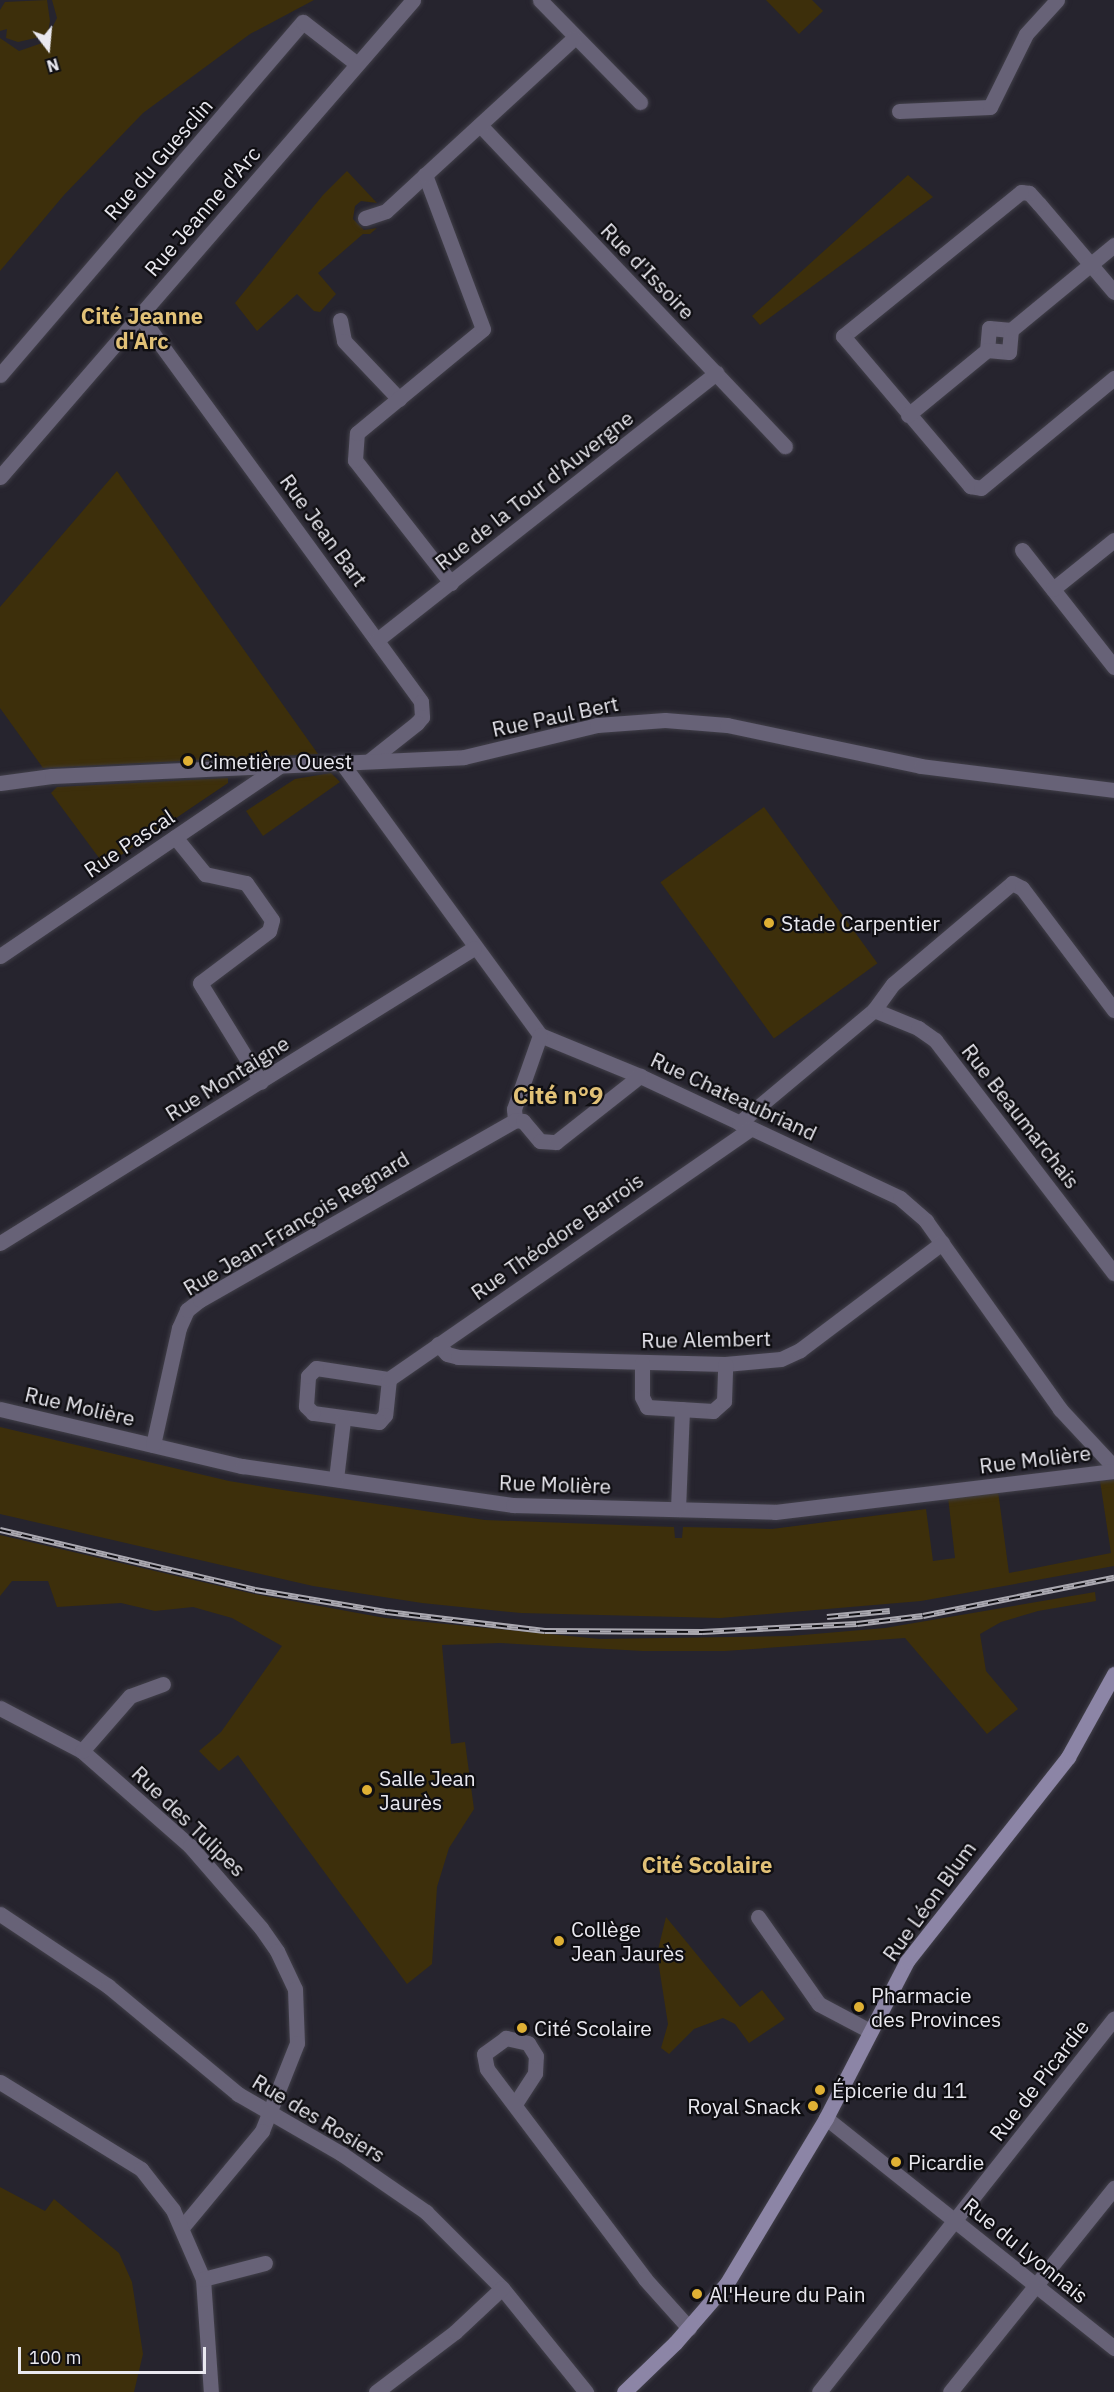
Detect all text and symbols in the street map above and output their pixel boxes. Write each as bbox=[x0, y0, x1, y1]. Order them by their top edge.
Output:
north arrow bbox=[18, 18, 78, 78]
text: N bbox=[45, 54, 61, 77]
street label: Rue du Guesclin bbox=[98, 93, 218, 225]
street label: Rue Jeanne d'Arc bbox=[139, 141, 265, 281]
street label: Rue d'Issoire bbox=[596, 218, 700, 324]
district label: Cité Jeanne d'Arc bbox=[81, 302, 203, 354]
street label: Rue de la Tour d'Auvergne bbox=[430, 405, 638, 575]
street label: Rue Jean Bart bbox=[275, 469, 373, 591]
street label: Rue Paul Bert bbox=[489, 690, 621, 742]
place label: Cimetière Ouest bbox=[200, 748, 352, 774]
marker: Cimetière Ouest bbox=[181, 754, 195, 768]
street label: Rue Pascal bbox=[79, 804, 179, 882]
place label: Stade Carpentier bbox=[781, 910, 940, 936]
marker: Stade Carpentier bbox=[762, 916, 776, 930]
street label: Rue Montaigne bbox=[161, 1030, 293, 1126]
street label: Rue Beaumarchais bbox=[957, 1039, 1085, 1193]
street label: Rue Chateaubriand bbox=[647, 1046, 821, 1146]
district label: Cité n°9 bbox=[513, 1082, 603, 1110]
street label: Rue Jean-François Regnard bbox=[179, 1146, 413, 1300]
street label: Rue Théodore Barrois bbox=[466, 1167, 648, 1305]
street label: Rue Alembert bbox=[641, 1325, 771, 1353]
street label: Rue Molière bbox=[22, 1381, 138, 1431]
street label: Rue Molière bbox=[978, 1440, 1092, 1478]
street label: Rue Molière bbox=[498, 1469, 612, 1499]
street label: Rue des Tulipes bbox=[127, 1760, 251, 1882]
place label: Salle Jean Jaurès bbox=[379, 1765, 476, 1815]
marker: Salle Jean Jaurès bbox=[360, 1783, 374, 1797]
street label: Rue Léon Blum bbox=[877, 1836, 981, 1966]
district label: Cité Scolaire bbox=[642, 1852, 772, 1878]
place label: Collège Jean Jaurès bbox=[571, 1916, 685, 1966]
marker: Collège Jean Jaurès bbox=[552, 1934, 566, 1948]
place label: Pharmacie des Provinces bbox=[871, 1982, 1001, 2032]
marker: Pharmacie des Provinces bbox=[852, 2000, 866, 2014]
street label: Rue de Picardie bbox=[984, 2014, 1094, 2146]
place label: Cité Scolaire bbox=[534, 2015, 652, 2041]
marker: Cité Scolaire bbox=[515, 2021, 529, 2035]
street label: Rue des Rosiers bbox=[248, 2068, 390, 2168]
place label: Épicerie du 11 bbox=[832, 2077, 967, 2103]
marker: Épicerie du 11 bbox=[813, 2083, 827, 2097]
place label: Royal Snack bbox=[687, 2093, 801, 2119]
marker: Royal Snack bbox=[806, 2099, 820, 2113]
place label: Picardie bbox=[908, 2149, 984, 2175]
marker: Picardie bbox=[889, 2155, 903, 2169]
street label: Rue du Lyonnais bbox=[959, 2192, 1093, 2308]
place label: Al'Heure du Pain bbox=[709, 2281, 866, 2307]
marker: Al'Heure du Pain bbox=[690, 2287, 704, 2301]
scale bar bbox=[21, 2335, 208, 2373]
text: 100 m bbox=[29, 2346, 81, 2369]

